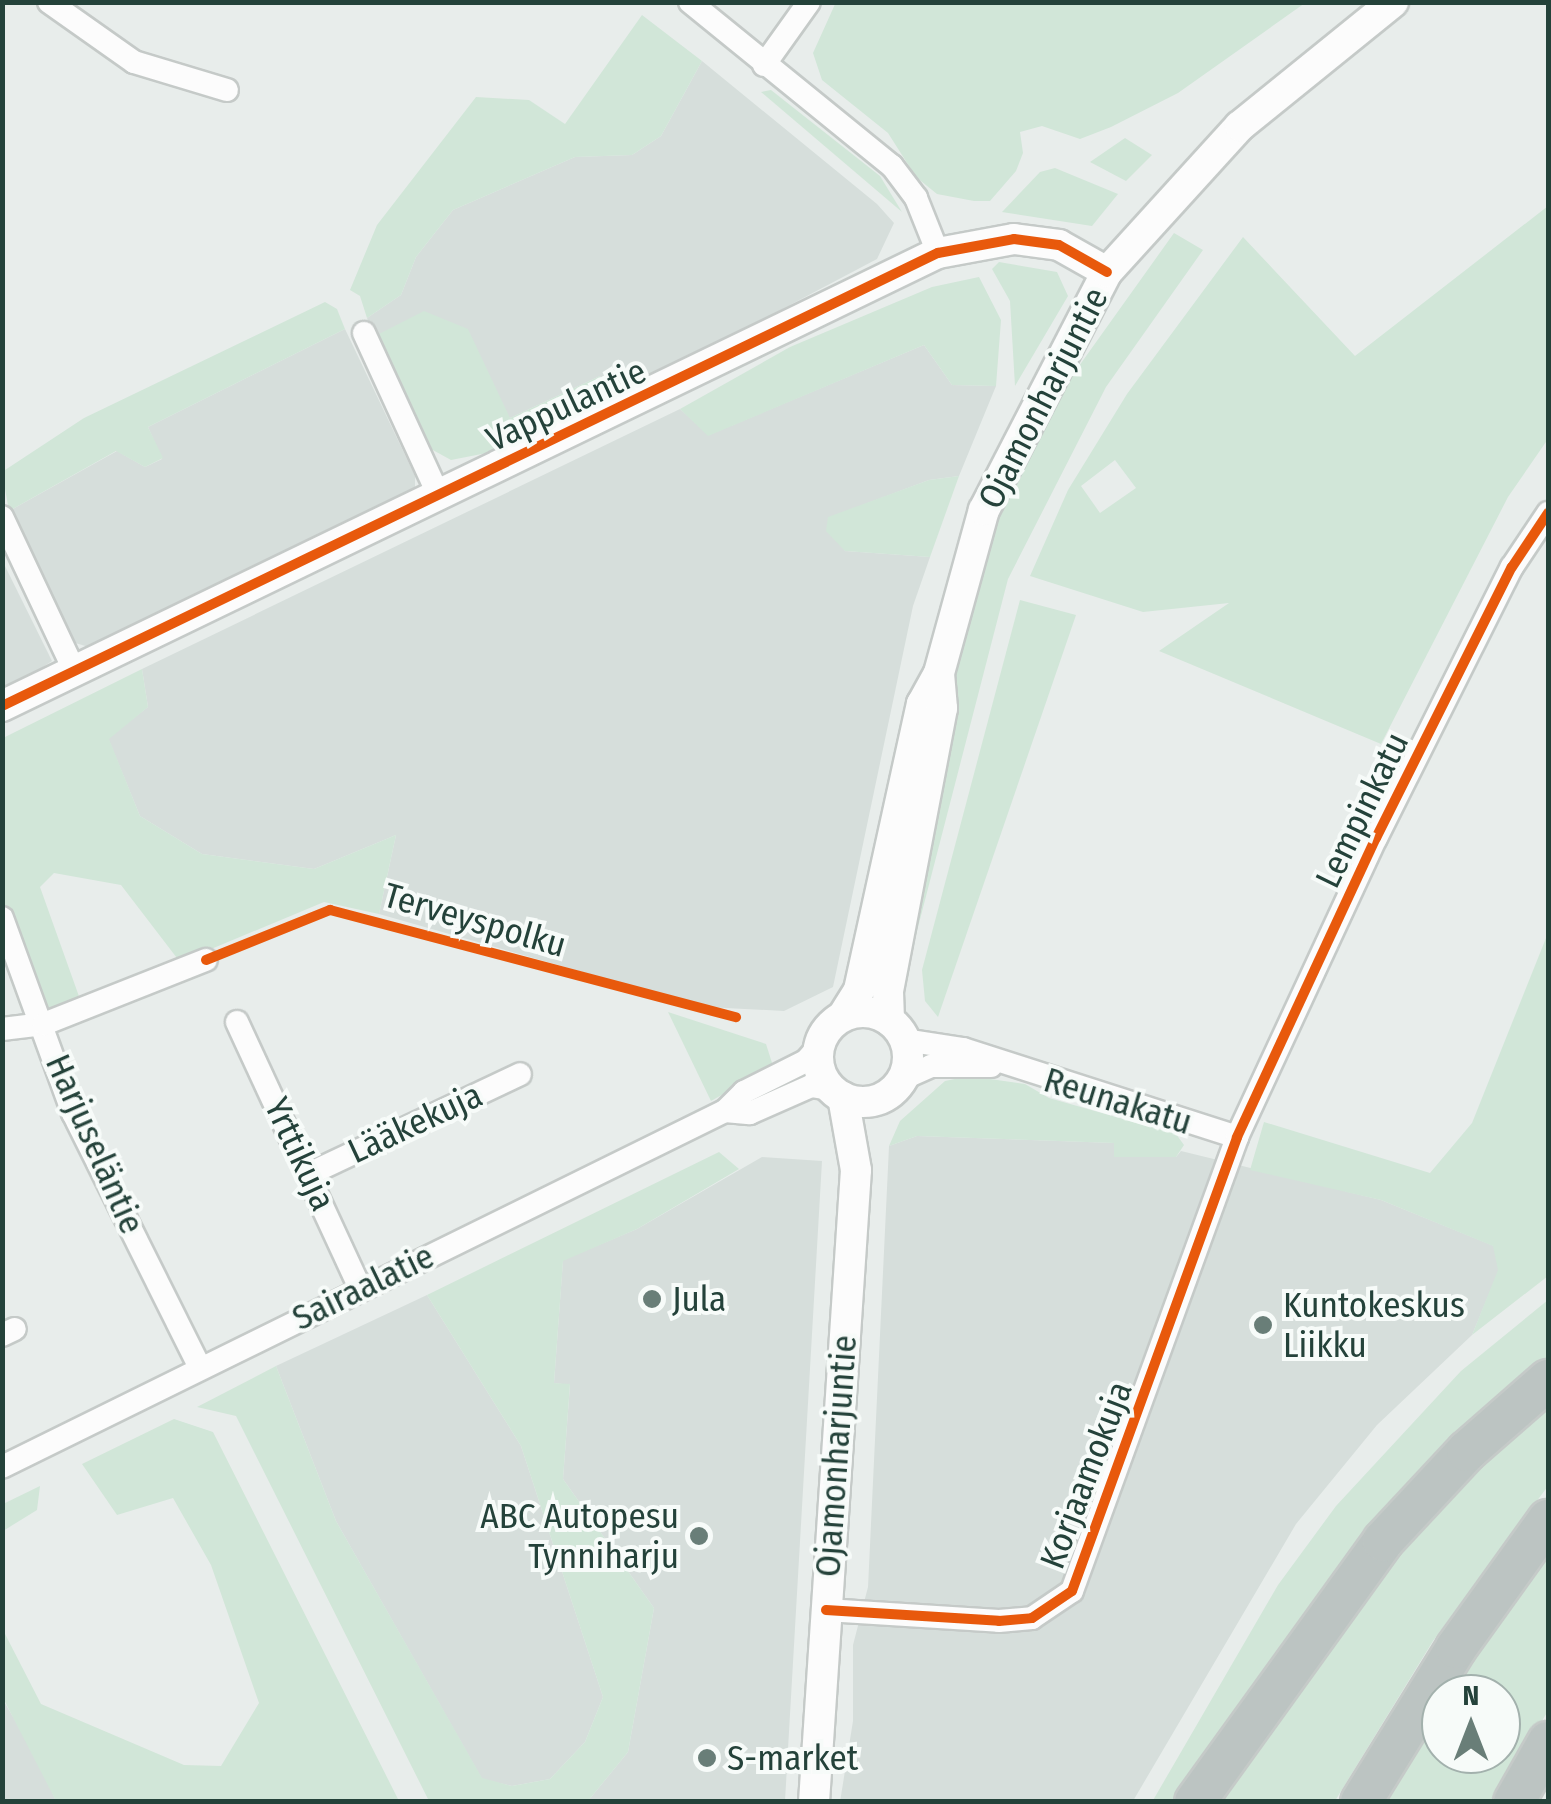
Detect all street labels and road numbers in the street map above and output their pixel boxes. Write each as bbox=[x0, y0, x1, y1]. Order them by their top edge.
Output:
street label: Ojamonharjuntie bbox=[969, 281, 1117, 515]
street label: Vappulantie bbox=[479, 350, 653, 460]
street label: Lempinkatu bbox=[1306, 726, 1418, 894]
street label: Terveyspolku bbox=[379, 874, 571, 966]
street label: Harjuseläntie bbox=[37, 1048, 153, 1240]
street label: Reunakatu bbox=[1039, 1059, 1197, 1143]
street label: Lääkekuja bbox=[341, 1074, 489, 1172]
street label: Yrttikuja bbox=[256, 1091, 344, 1217]
street label: Sairaalatie bbox=[285, 1235, 441, 1339]
street label: Ojamonharjuntie bbox=[807, 1334, 865, 1578]
street label: Korjaamokuja bbox=[1031, 1376, 1141, 1574]

